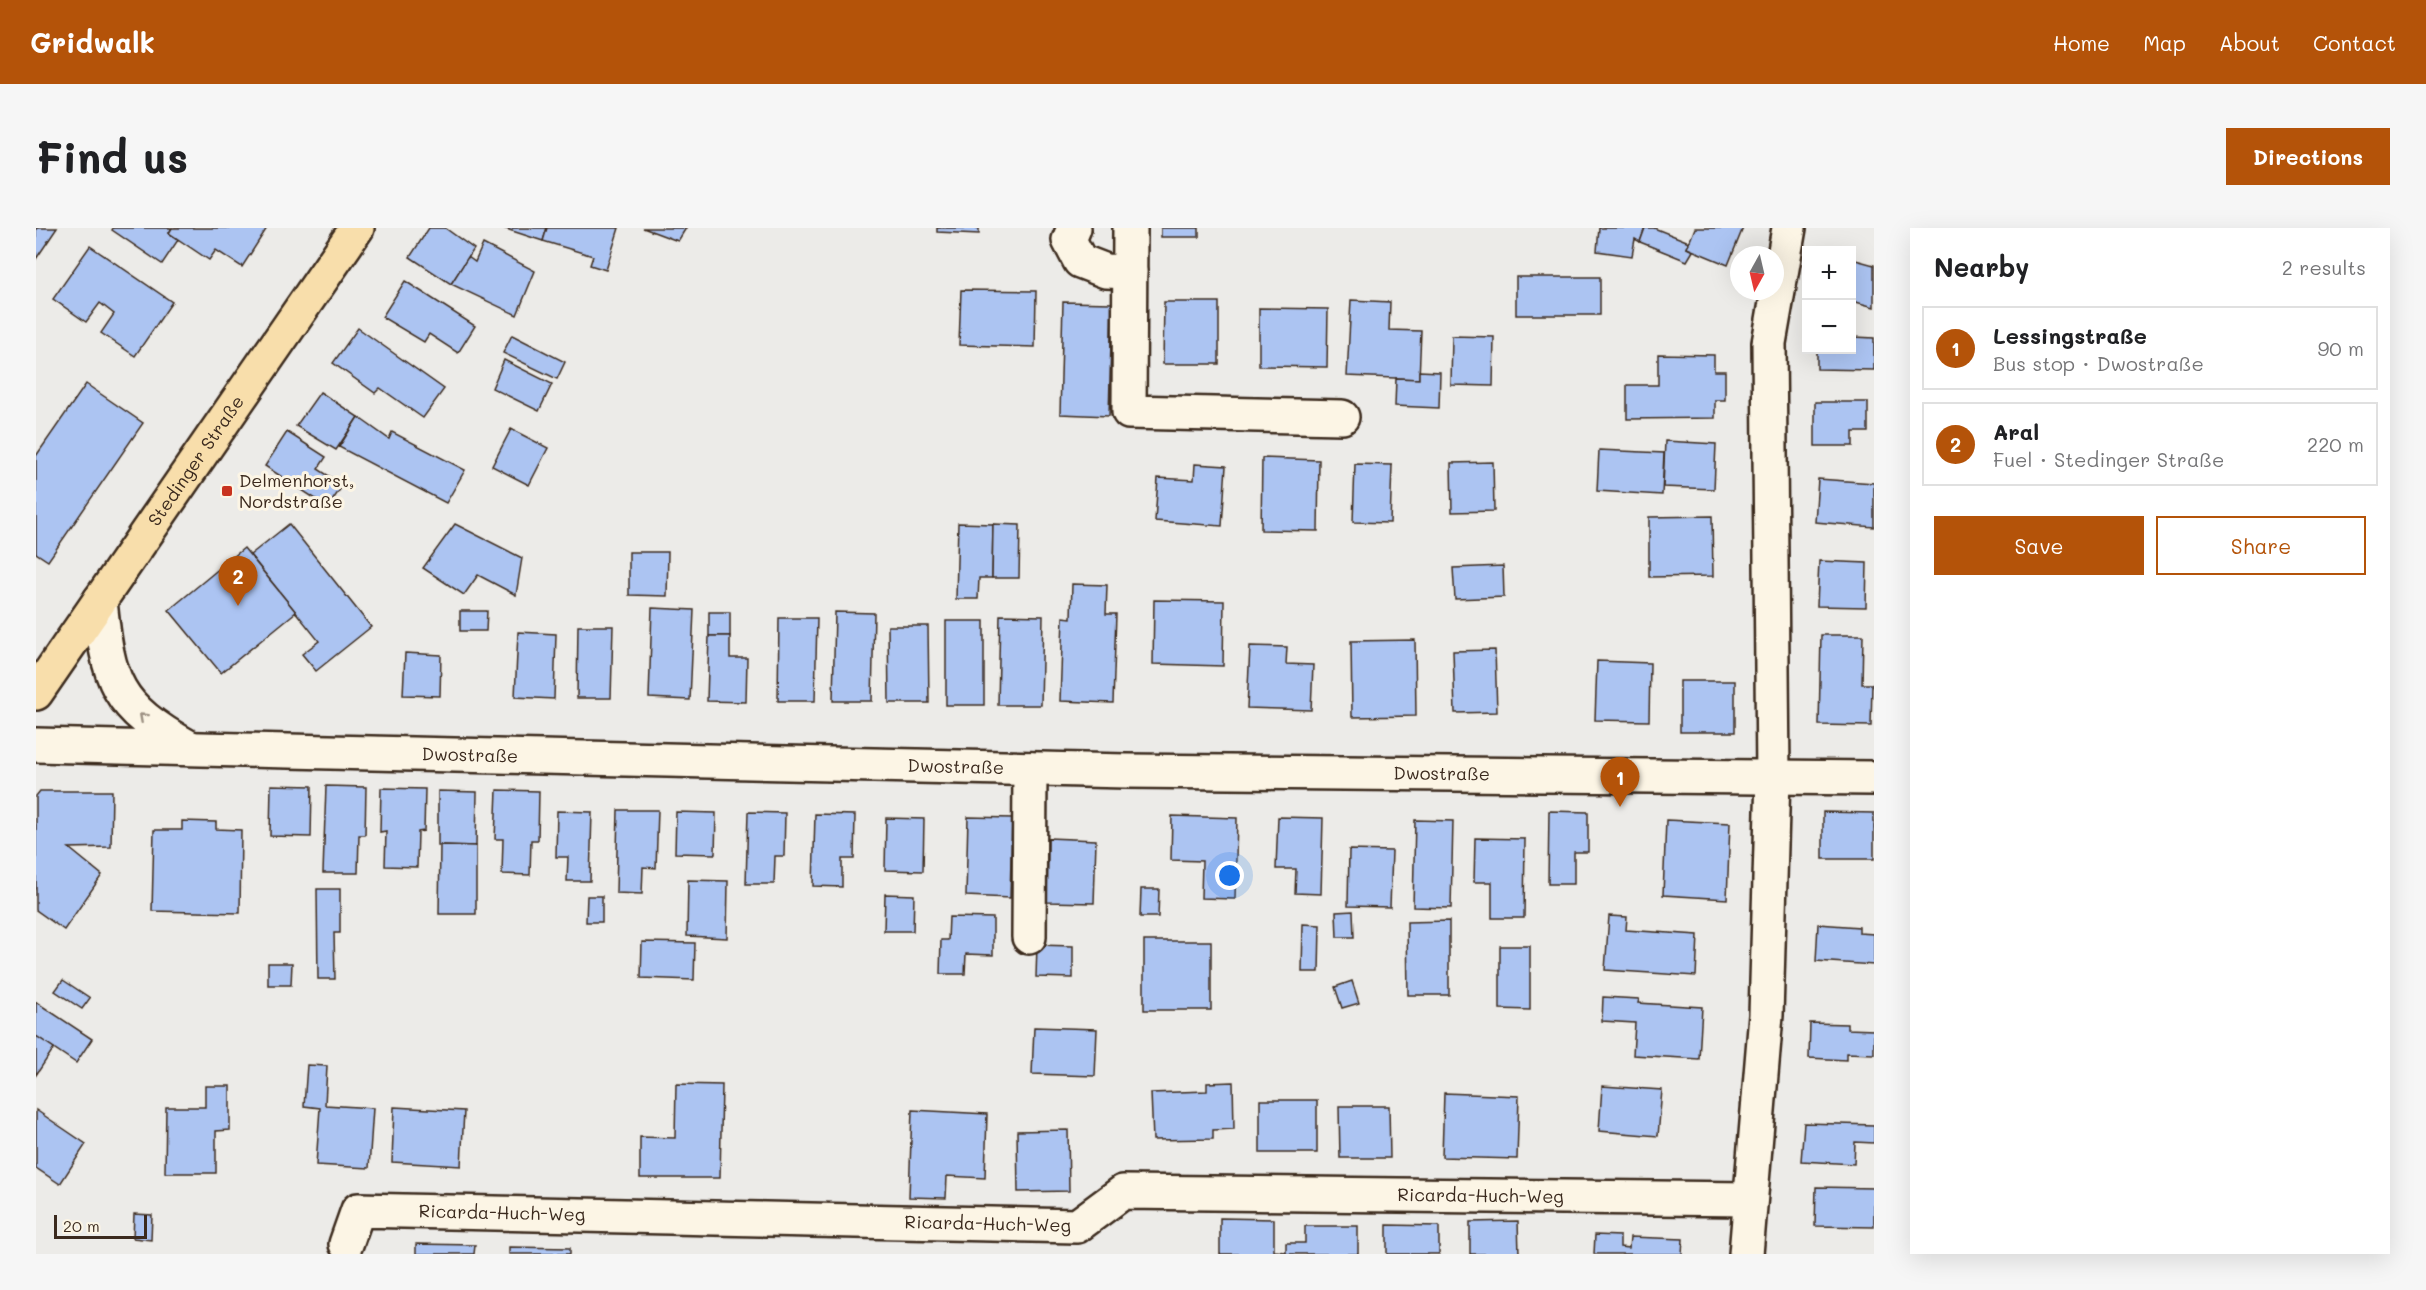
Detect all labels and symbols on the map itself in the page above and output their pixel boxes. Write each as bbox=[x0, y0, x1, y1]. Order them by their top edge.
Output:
north arrow bbox=[1730, 246, 1784, 300]
street label: Stedinger Straße bbox=[142, 390, 249, 530]
place label: Delmenhorst, Nordstraße bbox=[239, 468, 354, 513]
marker: Delmenhorst, Nordstraße bbox=[220, 484, 234, 498]
pin: 2 bbox=[218, 556, 258, 606]
one-way arrow bbox=[139, 713, 150, 724]
street label: Dwostraße bbox=[421, 741, 518, 767]
street label: Dwostraße bbox=[907, 753, 1004, 779]
pin: 1 bbox=[1600, 758, 1640, 807]
street label: Dwostraße bbox=[1393, 761, 1490, 785]
your location bbox=[1215, 861, 1244, 890]
street label: Ricarda-Huch-Weg bbox=[1397, 1182, 1564, 1208]
street label: Ricarda-Huch-Weg bbox=[418, 1198, 586, 1226]
street label: Ricarda-Huch-Weg bbox=[904, 1209, 1071, 1237]
scale bar bbox=[54, 1212, 147, 1240]

